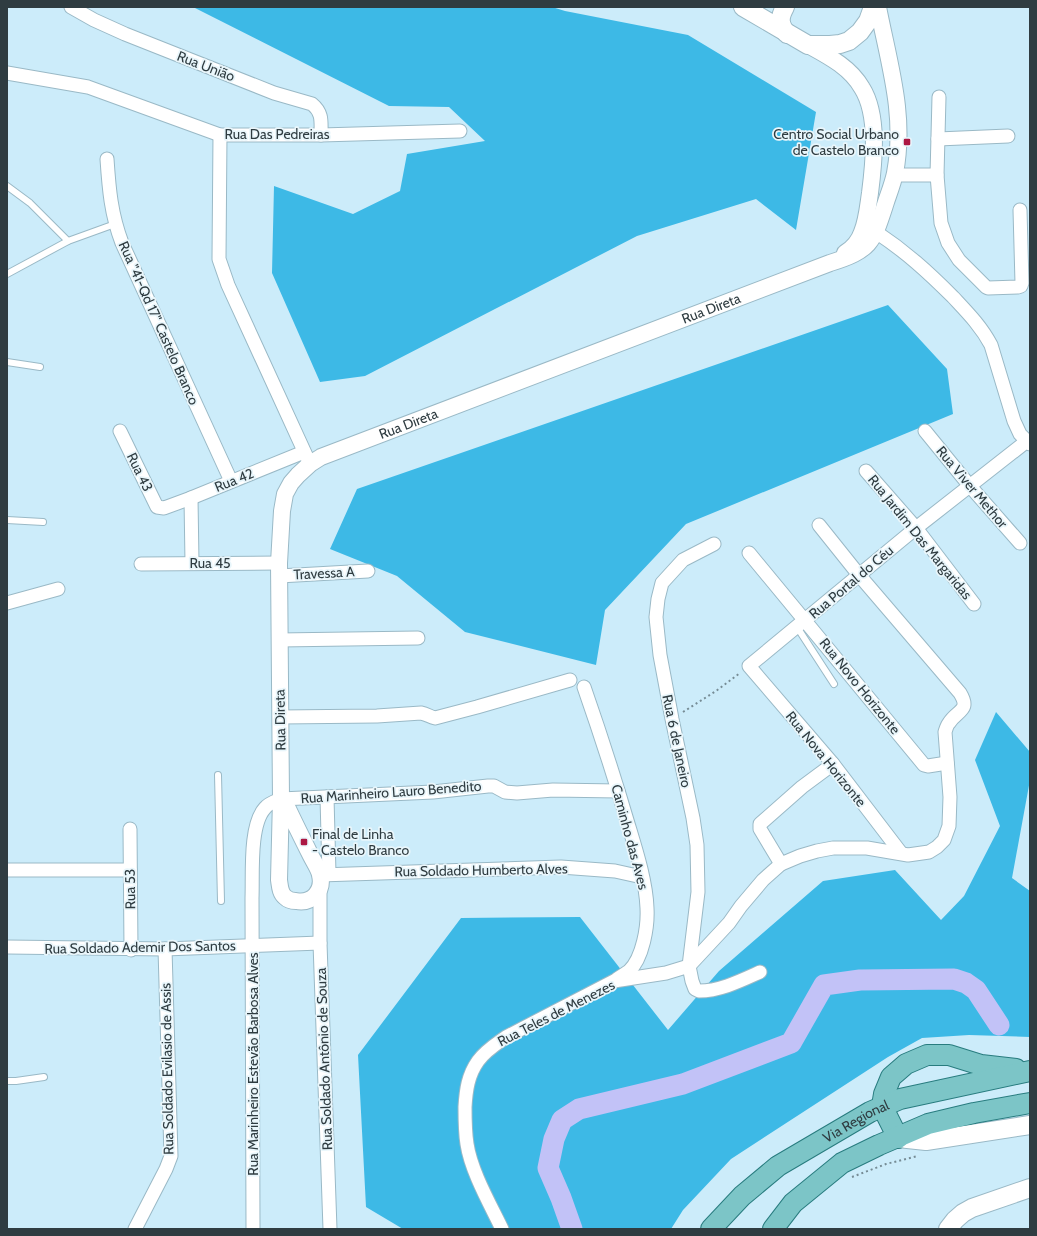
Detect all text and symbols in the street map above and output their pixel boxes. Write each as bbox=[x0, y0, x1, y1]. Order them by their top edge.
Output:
street label: Rua União bbox=[174, 47, 238, 85]
street label: Rua Das Pedreiras bbox=[224, 125, 330, 143]
place label: Centro Social Urbano de Castelo Branco bbox=[773, 125, 899, 159]
marker: Centro Social Urbano de Castelo Branco bbox=[902, 137, 912, 147]
street label: Rua "41-Qd 17" Castelo Branco bbox=[115, 238, 203, 408]
street label: Rua Direta bbox=[679, 289, 743, 328]
street label: Rua Direta bbox=[376, 404, 440, 443]
street label: Rua Viver Methor bbox=[932, 442, 1012, 532]
street label: Rua 43 bbox=[123, 450, 157, 494]
street label: Rua 42 bbox=[212, 464, 256, 496]
street label: Rua Jardim Das Margaridas bbox=[864, 471, 976, 603]
street label: Rua Portal do Céu bbox=[805, 541, 897, 623]
street label: Rua 45 bbox=[189, 554, 231, 572]
street label: Travessa A bbox=[293, 562, 355, 584]
street label: Rua Novo Horizonte bbox=[816, 634, 904, 738]
street label: Rua Direta bbox=[270, 689, 290, 751]
street label: Rua 6 de Janeiro bbox=[658, 693, 696, 789]
street label: Rua Nova Horizonte bbox=[782, 708, 870, 810]
street label: Rua Marinheiro Lauro Benedito bbox=[300, 777, 482, 807]
street label: Caminho das Aves bbox=[607, 782, 653, 892]
place label: Final de Linha - Castelo Branco bbox=[312, 825, 410, 859]
marker: Final de Linha - Castelo Branco bbox=[299, 837, 309, 847]
street label: Rua Soldado Humberto Alves bbox=[394, 859, 568, 881]
street label: Rua 53 bbox=[121, 869, 139, 909]
street label: Rua Soldado Ademir Dos Santos bbox=[44, 936, 236, 958]
street label: Rua Marinheiro Estevão Barbosa Alves bbox=[244, 952, 262, 1176]
street label: Rua Soldado Antônio de Souza bbox=[312, 967, 336, 1151]
street label: Rua Teles de Menezes bbox=[494, 976, 618, 1050]
street label: Rua Soldado Evilasio de Assis bbox=[156, 983, 177, 1155]
street label: Via Regional bbox=[819, 1096, 892, 1147]

